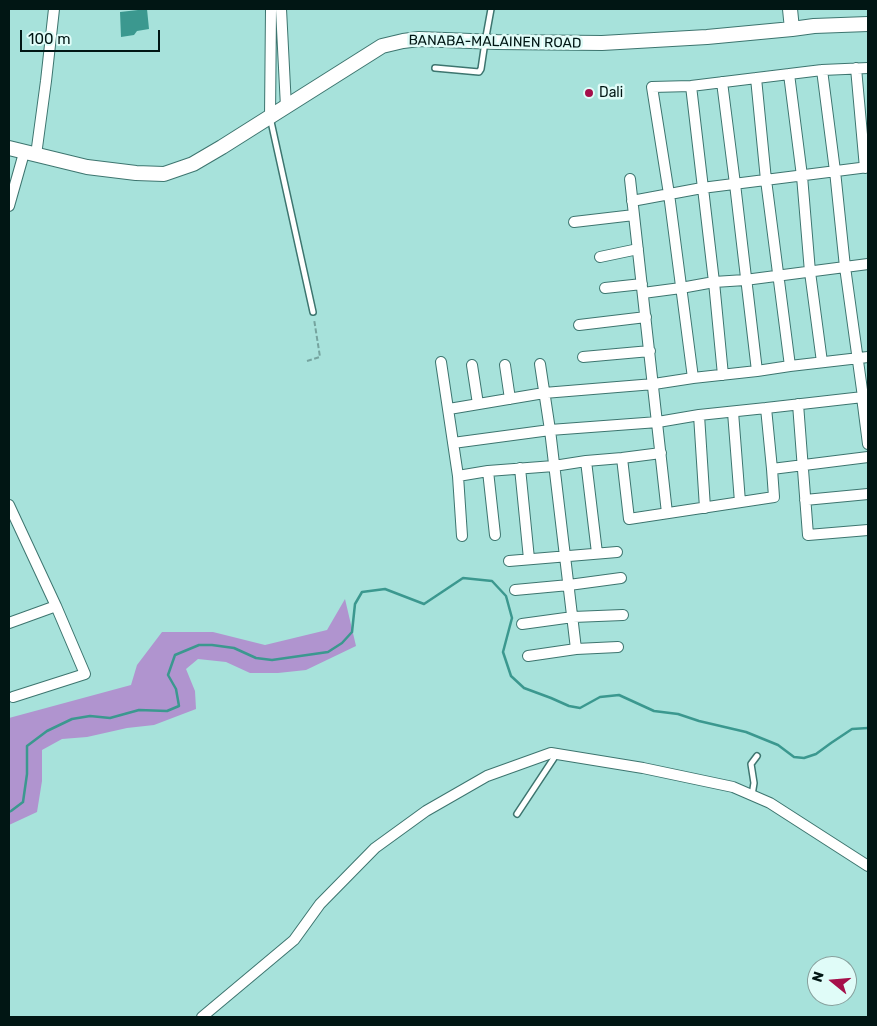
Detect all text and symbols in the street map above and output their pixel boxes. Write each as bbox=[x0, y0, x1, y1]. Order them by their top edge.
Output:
scale bar bbox=[22, 20, 162, 52]
text: 100 m bbox=[28, 30, 70, 48]
street label: BANABA-MALAINEN ROAD bbox=[408, 32, 582, 52]
place label: Dali bbox=[599, 85, 623, 101]
marker: Dali bbox=[583, 87, 595, 99]
north arrow bbox=[807, 956, 857, 1006]
text: N bbox=[809, 969, 828, 984]

